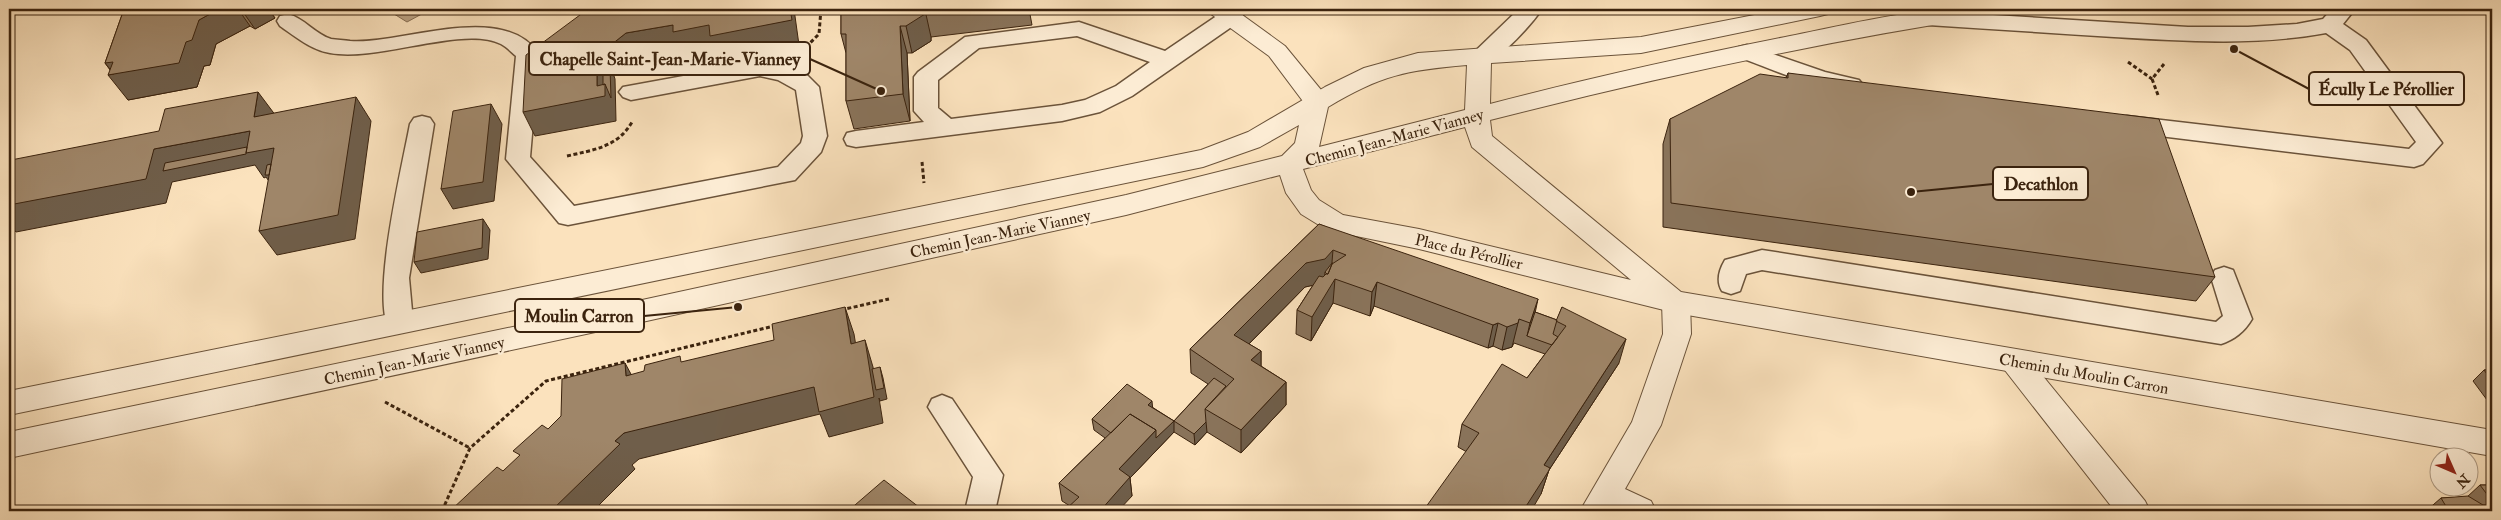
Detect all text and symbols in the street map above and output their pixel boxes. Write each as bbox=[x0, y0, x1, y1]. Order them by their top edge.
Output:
callout: Chapelle Saint-Jean-Marie-Vianney bbox=[529, 42, 810, 75]
text: Chapelle Saint-Jean-Marie-Vianney bbox=[540, 48, 802, 71]
callout: Écully Le Pérollier bbox=[2309, 72, 2464, 105]
text: Écully Le Pérollier bbox=[2318, 77, 2454, 101]
street label: Chemin Jean-Marie Vianney bbox=[1303, 104, 1487, 172]
callout: Decathlon bbox=[1993, 167, 2088, 200]
text: Decathlon bbox=[2004, 173, 2079, 196]
street label: Chemin Jean-Marie Vianney bbox=[908, 205, 1093, 264]
street label: Place du Pérollier bbox=[1413, 230, 1525, 274]
callout: Moulin Carron bbox=[515, 299, 644, 332]
text: Moulin Carron bbox=[523, 305, 634, 328]
street label: Chemin Jean-Marie Vianney bbox=[322, 332, 507, 391]
street label: Chemin du Moulin Carron bbox=[1997, 349, 2170, 399]
north arrow bbox=[2428, 448, 2478, 498]
text: N bbox=[2452, 470, 2474, 492]

